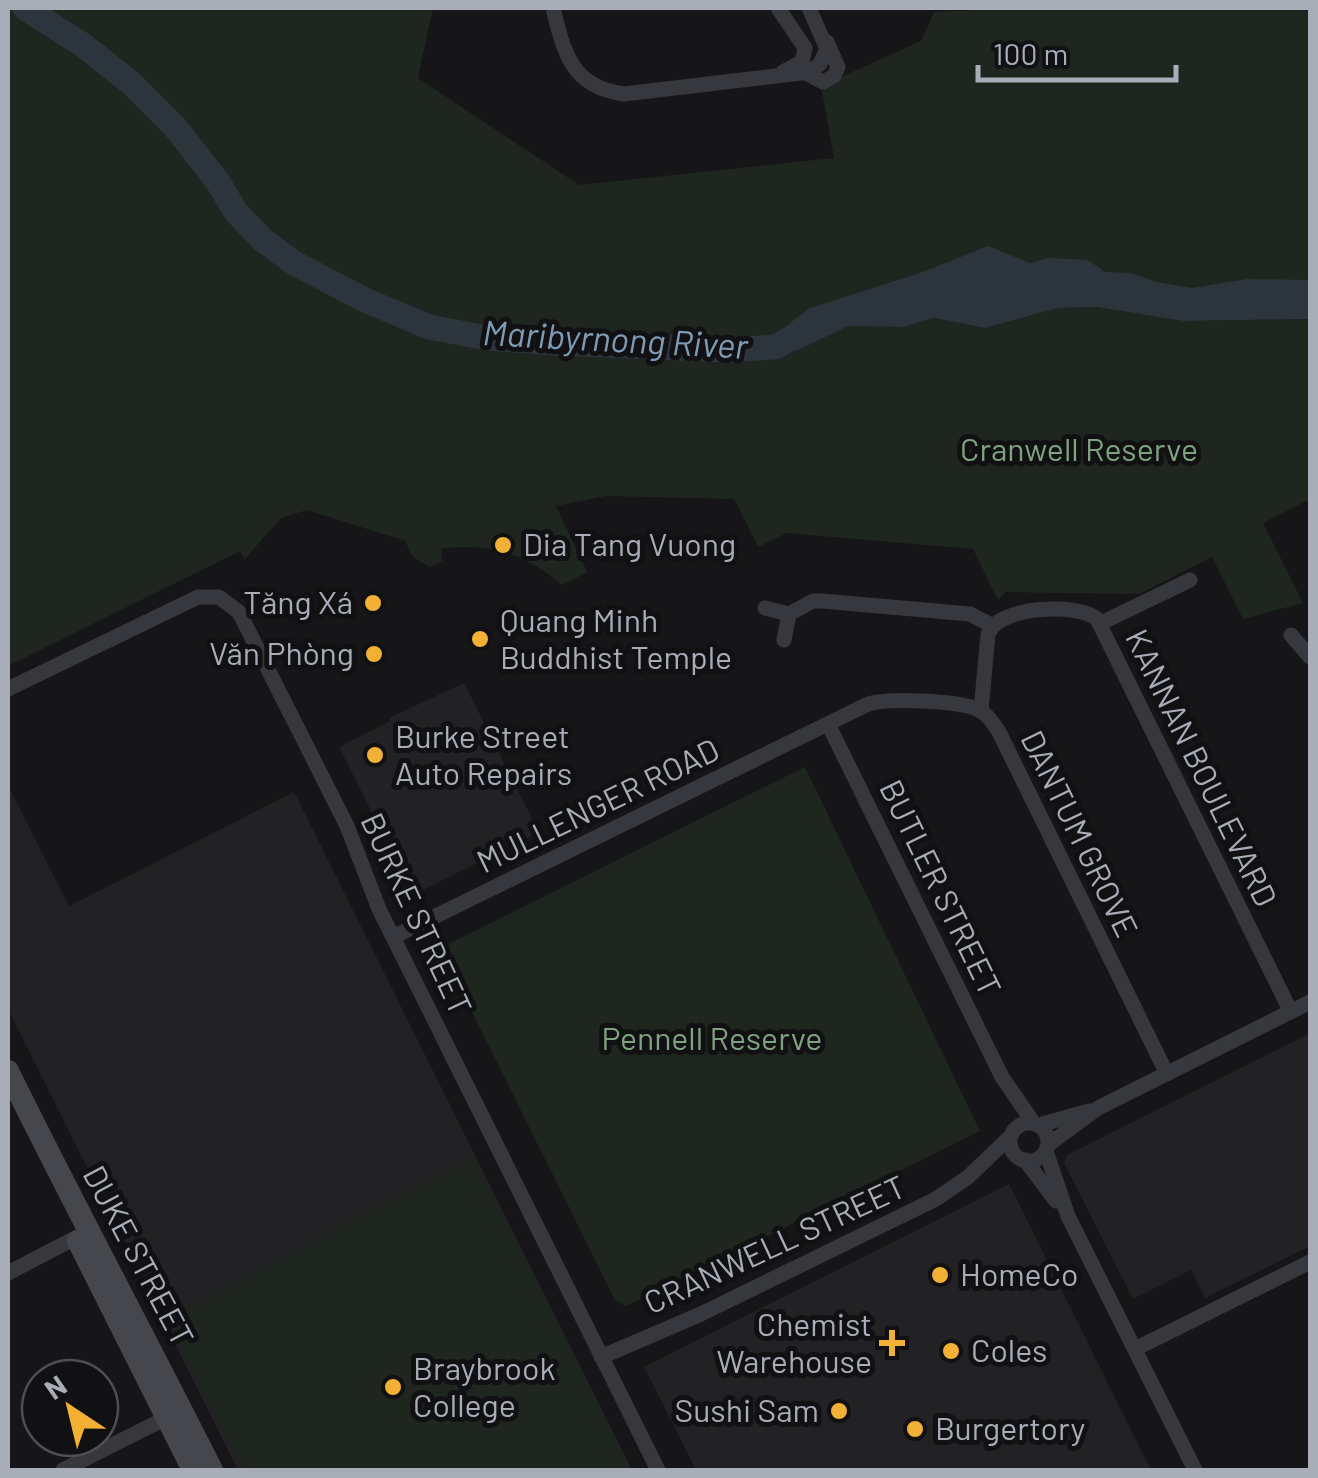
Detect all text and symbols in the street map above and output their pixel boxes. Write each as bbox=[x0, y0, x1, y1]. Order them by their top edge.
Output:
scale bar bbox=[978, 20, 1176, 82]
text: 100 m bbox=[993, 35, 1068, 71]
water label: Maribyrnong River bbox=[482, 310, 750, 366]
park label: Cranwell Reserve bbox=[960, 429, 1198, 467]
place label: Dia Tang Vuong bbox=[523, 524, 736, 562]
marker: Dia Tang Vuong bbox=[492, 534, 514, 556]
place label: Tăng Xá bbox=[243, 582, 353, 620]
marker: Tăng Xá bbox=[362, 592, 384, 614]
place label: Quang Minh Buddhist Temple bbox=[500, 600, 732, 675]
street label: KANNAN BOULEVARD bbox=[1119, 622, 1286, 912]
marker: Quang Minh Buddhist Temple bbox=[469, 628, 491, 650]
place label: Văn Phòng bbox=[209, 633, 354, 671]
marker: Văn Phòng bbox=[363, 643, 385, 665]
place label: Burke Street Auto Repairs bbox=[395, 716, 572, 791]
street label: DANTUM GROVE bbox=[1014, 724, 1147, 943]
street label: MULLENGER ROAD bbox=[470, 729, 724, 879]
marker: Burke Street Auto Repairs bbox=[364, 744, 386, 766]
street label: BUTLER STREET bbox=[873, 773, 1010, 1001]
street label: BURKE STREET bbox=[354, 806, 481, 1020]
park label: Pennell Reserve bbox=[602, 1018, 822, 1056]
street label: DUKE STREET bbox=[76, 1158, 203, 1352]
street label: CRANWELL STREET bbox=[638, 1166, 911, 1320]
place label: HomeCo bbox=[960, 1254, 1079, 1292]
marker: HomeCo bbox=[929, 1264, 951, 1286]
place label: Chemist Warehouse bbox=[716, 1304, 872, 1379]
place label: Coles bbox=[971, 1330, 1047, 1368]
marker: Chemist Warehouse bbox=[881, 1332, 903, 1354]
marker: Coles bbox=[940, 1340, 962, 1362]
place label: Braybrook College bbox=[413, 1348, 555, 1423]
north arrow bbox=[20, 1358, 120, 1458]
text: N bbox=[38, 1367, 72, 1406]
marker: Braybrook College bbox=[382, 1376, 404, 1398]
place label: Sushi Sam bbox=[675, 1390, 819, 1428]
marker: Sushi Sam bbox=[828, 1400, 850, 1422]
place label: Burgertory bbox=[935, 1408, 1085, 1446]
marker: Burgertory bbox=[904, 1418, 926, 1440]

